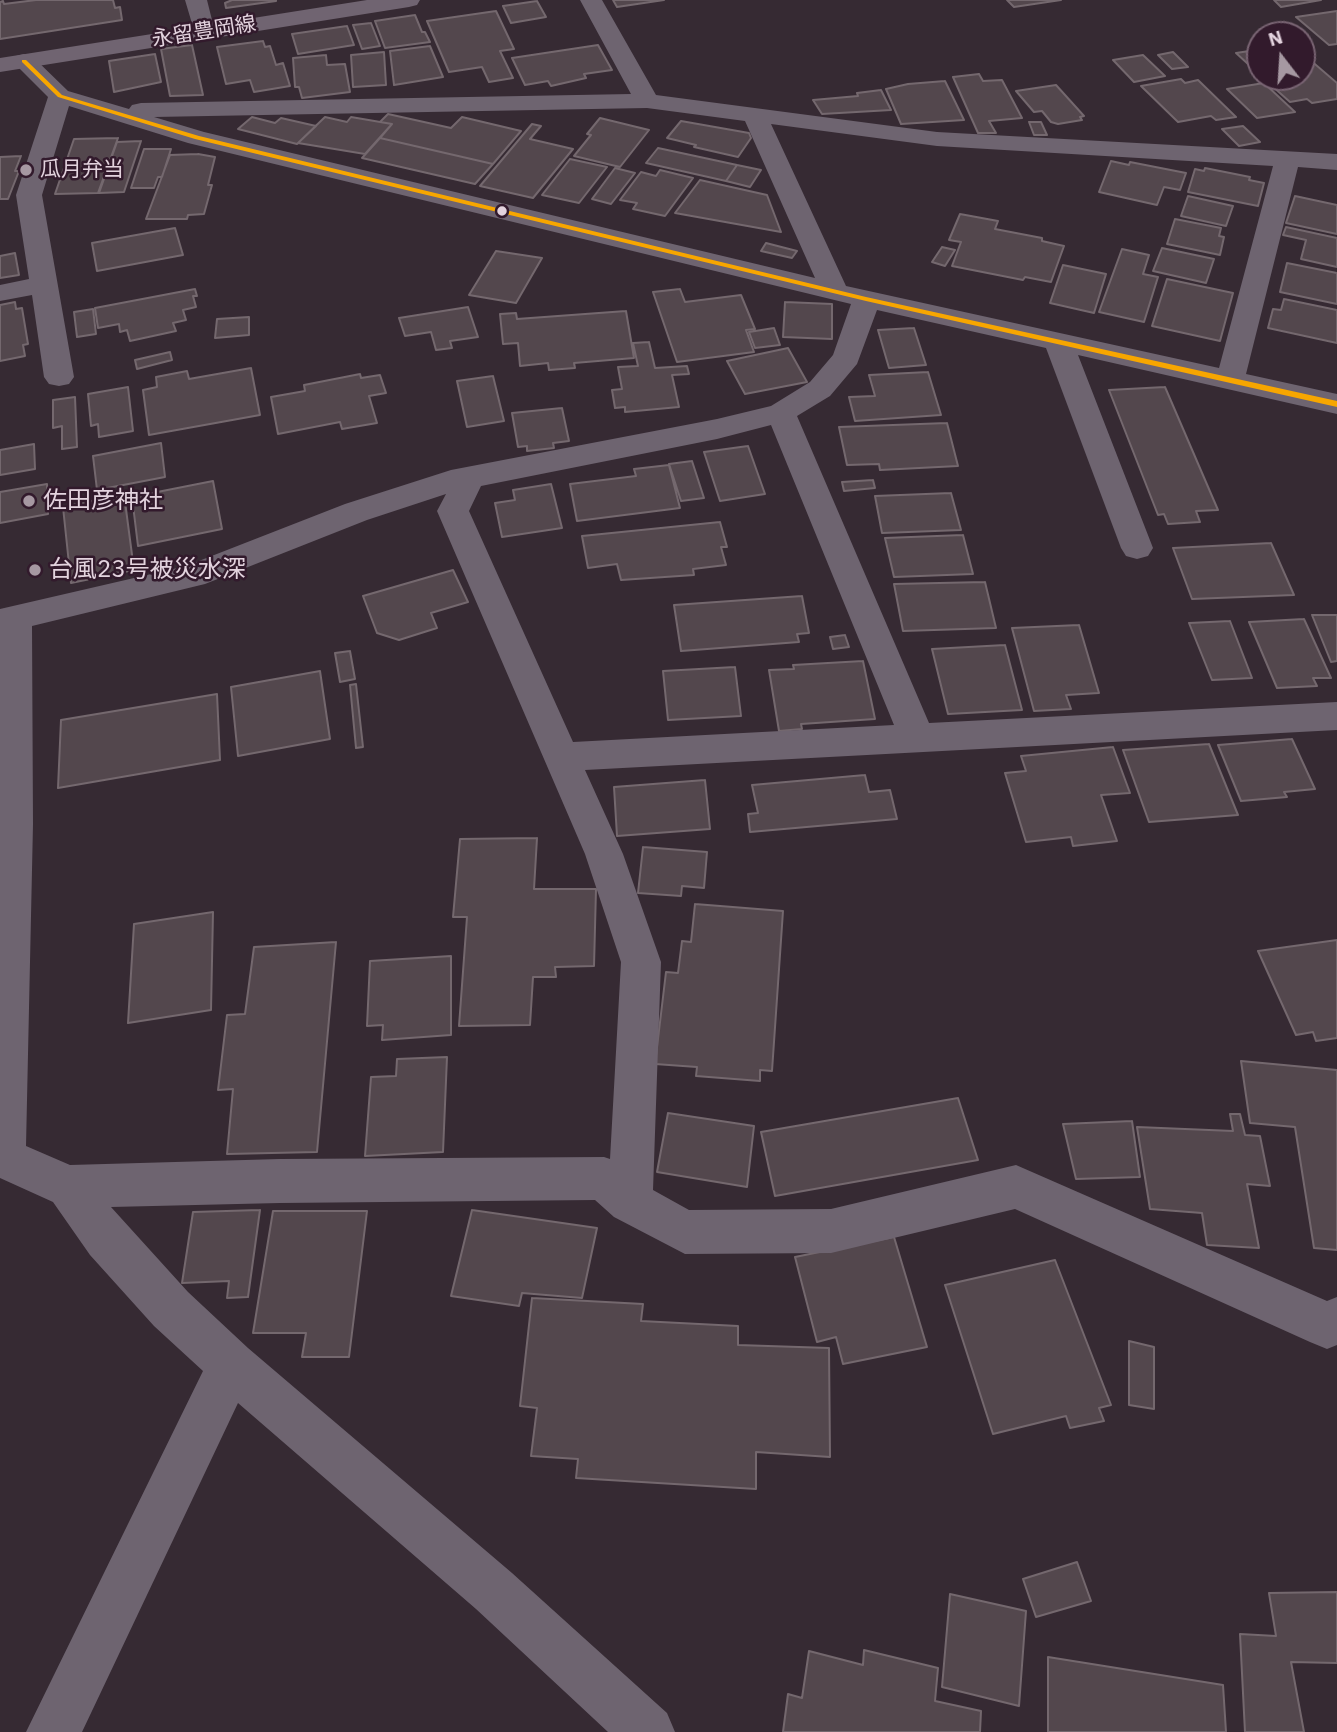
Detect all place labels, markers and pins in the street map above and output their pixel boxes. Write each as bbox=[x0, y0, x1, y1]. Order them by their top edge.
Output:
place label: 瓜月弁当 bbox=[40, 157, 124, 183]
marker: 瓜月弁当 bbox=[18, 162, 34, 178]
unlabelled marker bbox=[495, 204, 509, 218]
place label: 佐田彦神社 bbox=[43, 487, 163, 515]
marker: 佐田彦神社 bbox=[21, 493, 37, 509]
place label: 台風23号被災水深 bbox=[49, 556, 246, 584]
marker: 台風23号被災水深 bbox=[27, 562, 43, 578]

